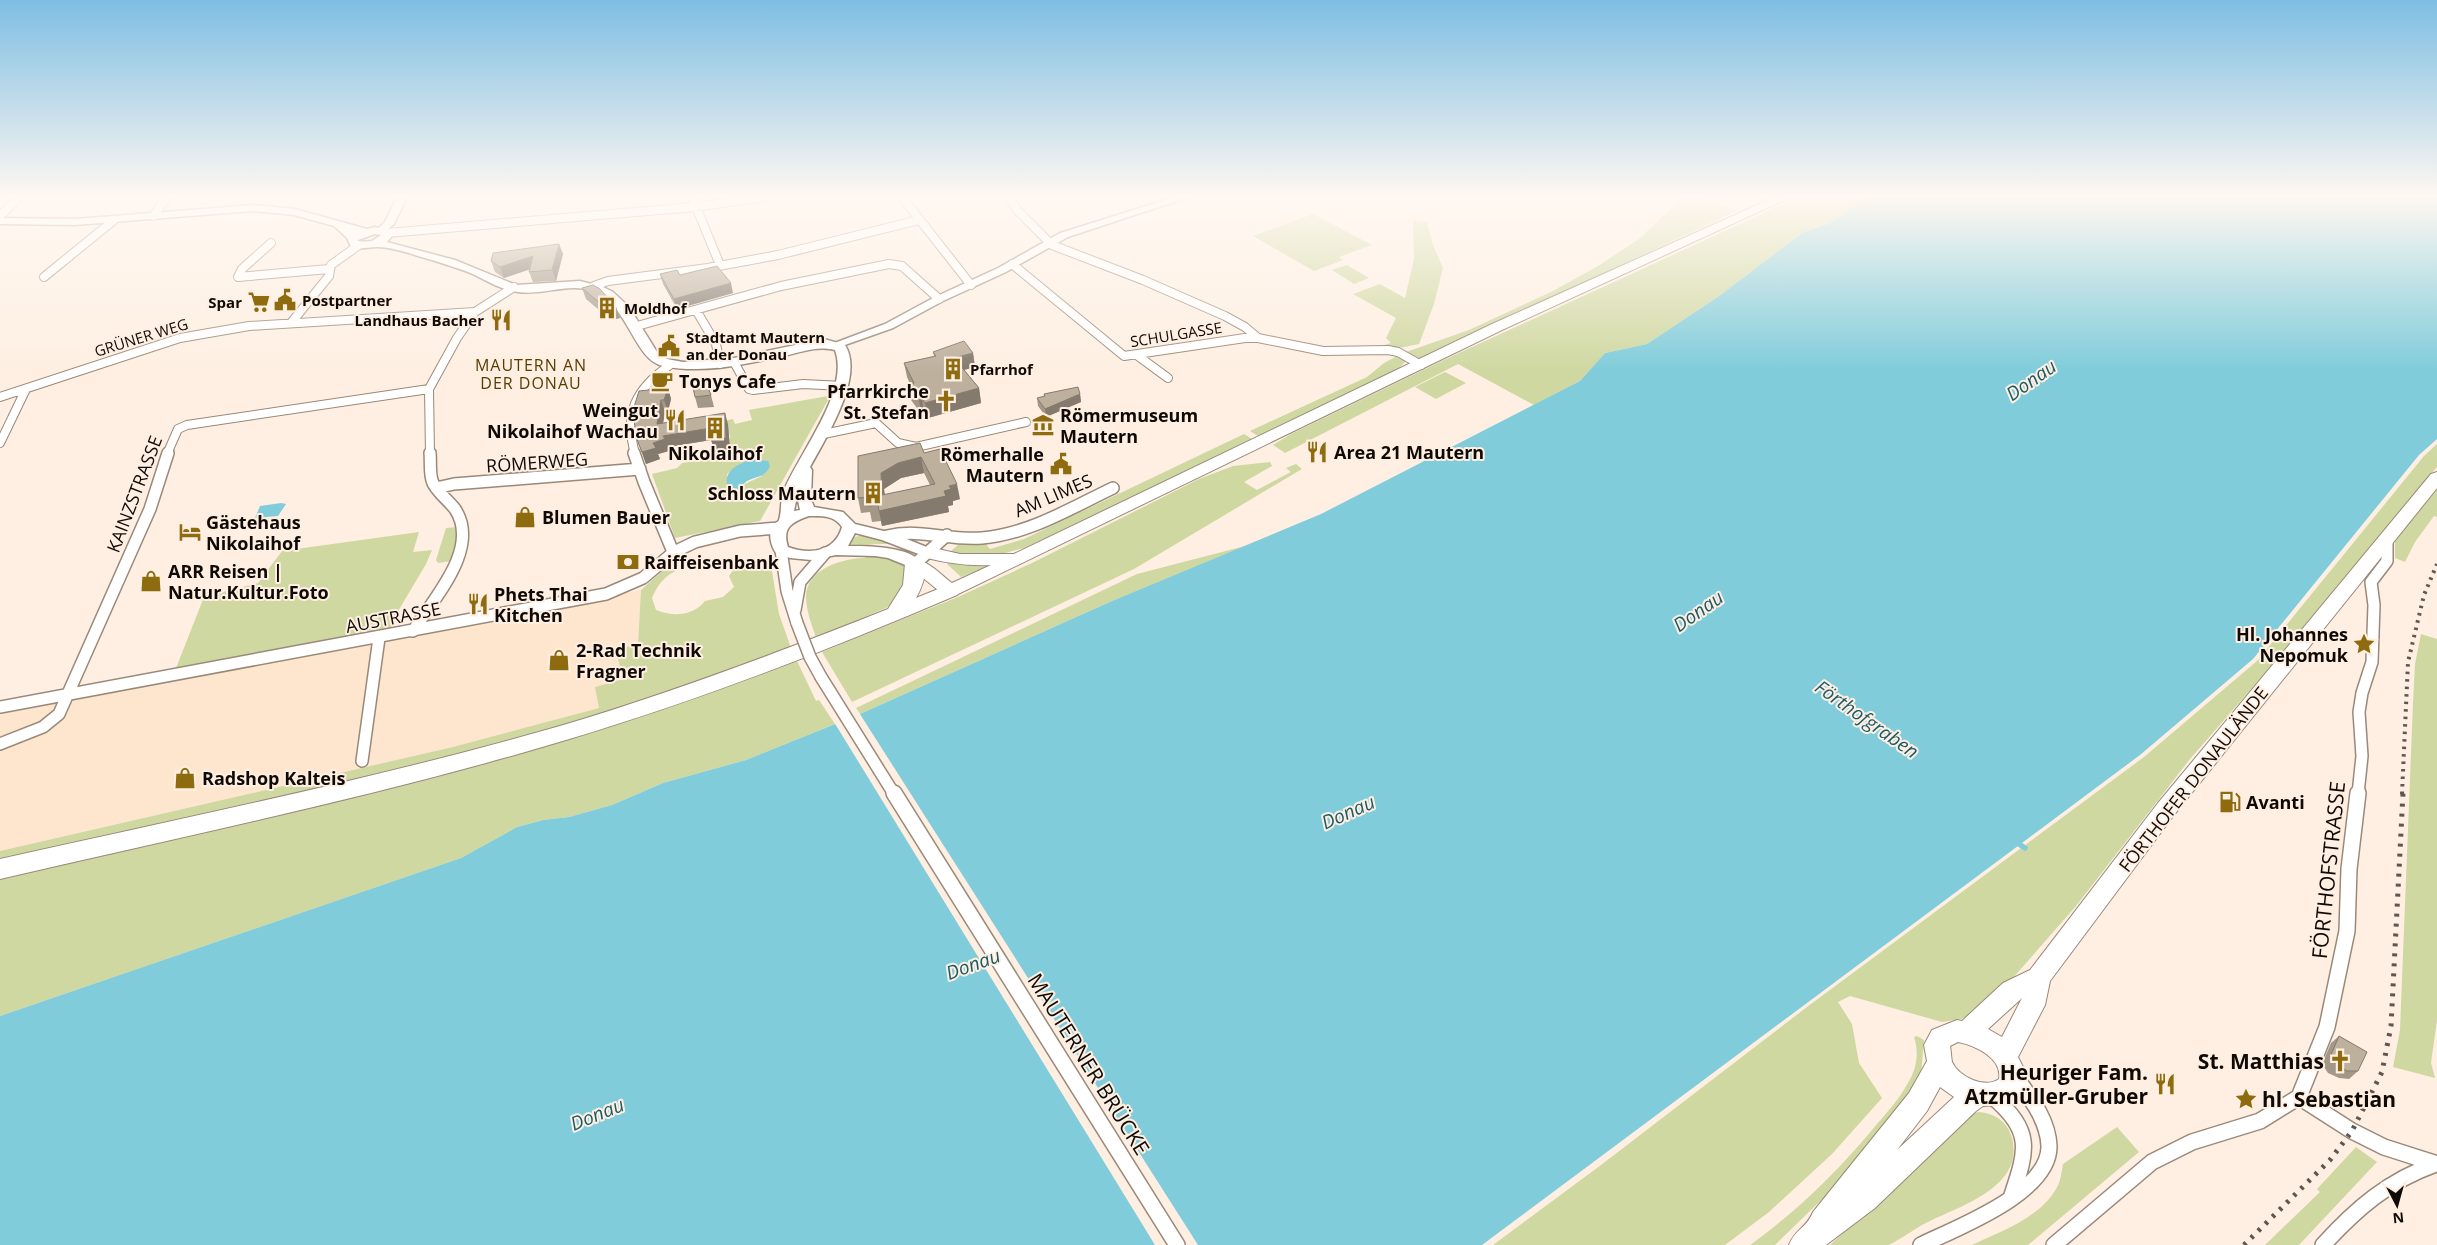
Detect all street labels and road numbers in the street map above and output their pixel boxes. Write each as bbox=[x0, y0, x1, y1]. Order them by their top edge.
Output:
street label: GRÜNER WEG bbox=[92, 313, 190, 361]
street label: SCHULGASSE bbox=[1129, 317, 1223, 351]
street label: KAINZSTRASSE bbox=[101, 432, 167, 556]
street label: RÖMERWEG bbox=[485, 446, 589, 478]
street label: AM LIMES bbox=[1010, 468, 1096, 522]
street label: AUSTRASSE bbox=[343, 596, 443, 638]
street label: FÖRTHOFER DONAULÄNDE bbox=[2113, 681, 2273, 877]
street label: FÖRTHOFSTRASSE bbox=[2305, 780, 2351, 960]
street label: MAUTERNER BRÜCKE bbox=[1022, 968, 1156, 1160]

